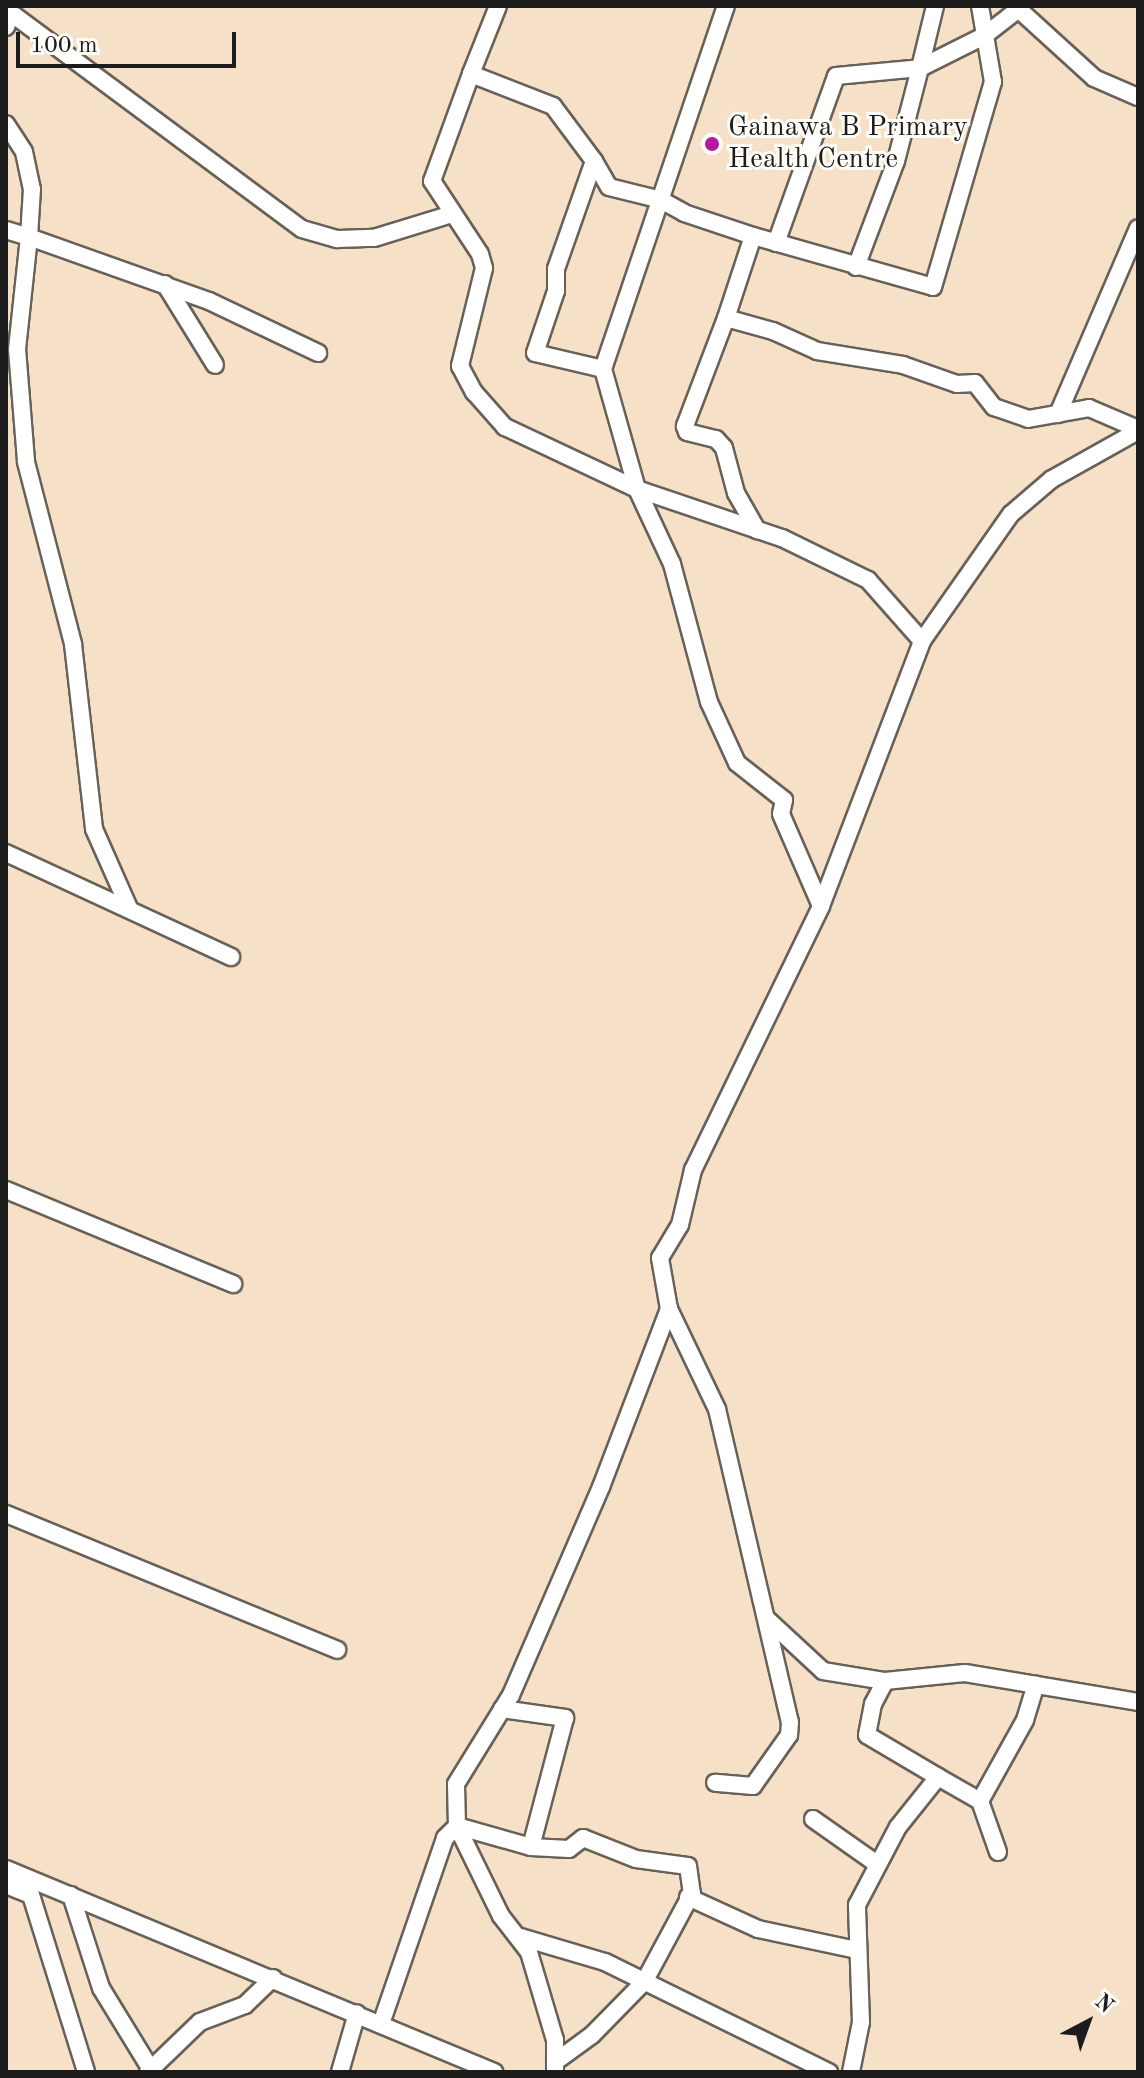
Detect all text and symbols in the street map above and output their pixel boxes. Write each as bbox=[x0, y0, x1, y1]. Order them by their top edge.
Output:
scale bar bbox=[20, 16, 240, 66]
text: 100 m bbox=[30, 34, 98, 58]
place label: Gainawa B Primary Health Centre bbox=[728, 111, 968, 177]
marker: Gainawa B Primary Health Centre bbox=[703, 135, 721, 153]
north arrow bbox=[1048, 1982, 1128, 2062]
text: N bbox=[1090, 1990, 1117, 2018]

